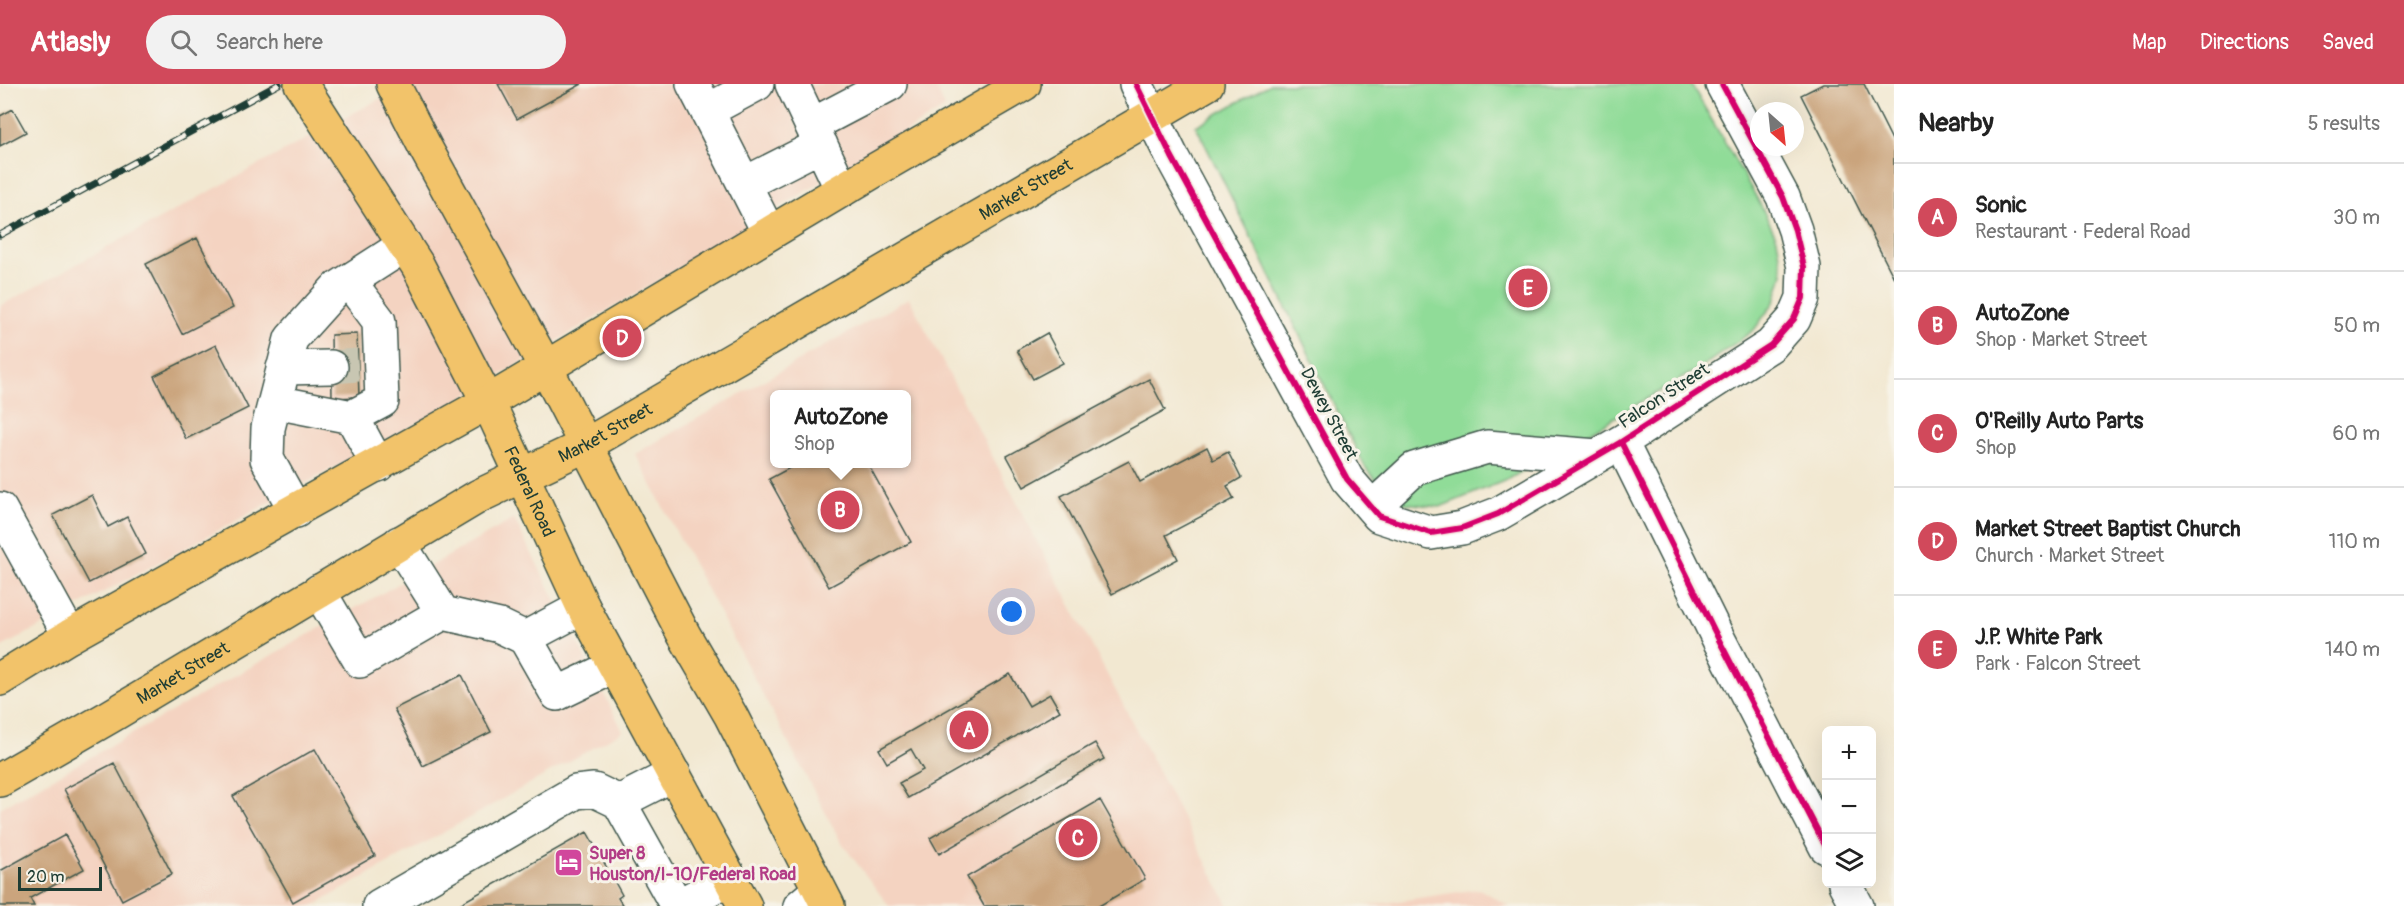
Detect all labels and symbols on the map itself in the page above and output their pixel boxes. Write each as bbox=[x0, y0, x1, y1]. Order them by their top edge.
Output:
north arrow bbox=[1750, 102, 1804, 156]
street label: Market Street bbox=[975, 153, 1077, 226]
pin: E bbox=[1508, 266, 1547, 310]
pin: D bbox=[602, 316, 642, 360]
street label: Falcon Street bbox=[1614, 358, 1714, 434]
street label: Dewey Street bbox=[1295, 364, 1363, 465]
street label: Market Street bbox=[554, 397, 657, 468]
street label: Federal Road bbox=[499, 443, 560, 541]
pin: B bbox=[820, 488, 860, 532]
your location bbox=[997, 597, 1026, 626]
street label: Market Street bbox=[132, 636, 234, 710]
pin: A bbox=[950, 708, 988, 752]
pin: C bbox=[1058, 816, 1098, 861]
place label: Super 8 Houston/I-10/Federal Road bbox=[589, 842, 797, 886]
hotel icon: Super 8 Houston/I-10/Federal Road bbox=[552, 847, 584, 879]
scale bar bbox=[18, 864, 102, 892]

